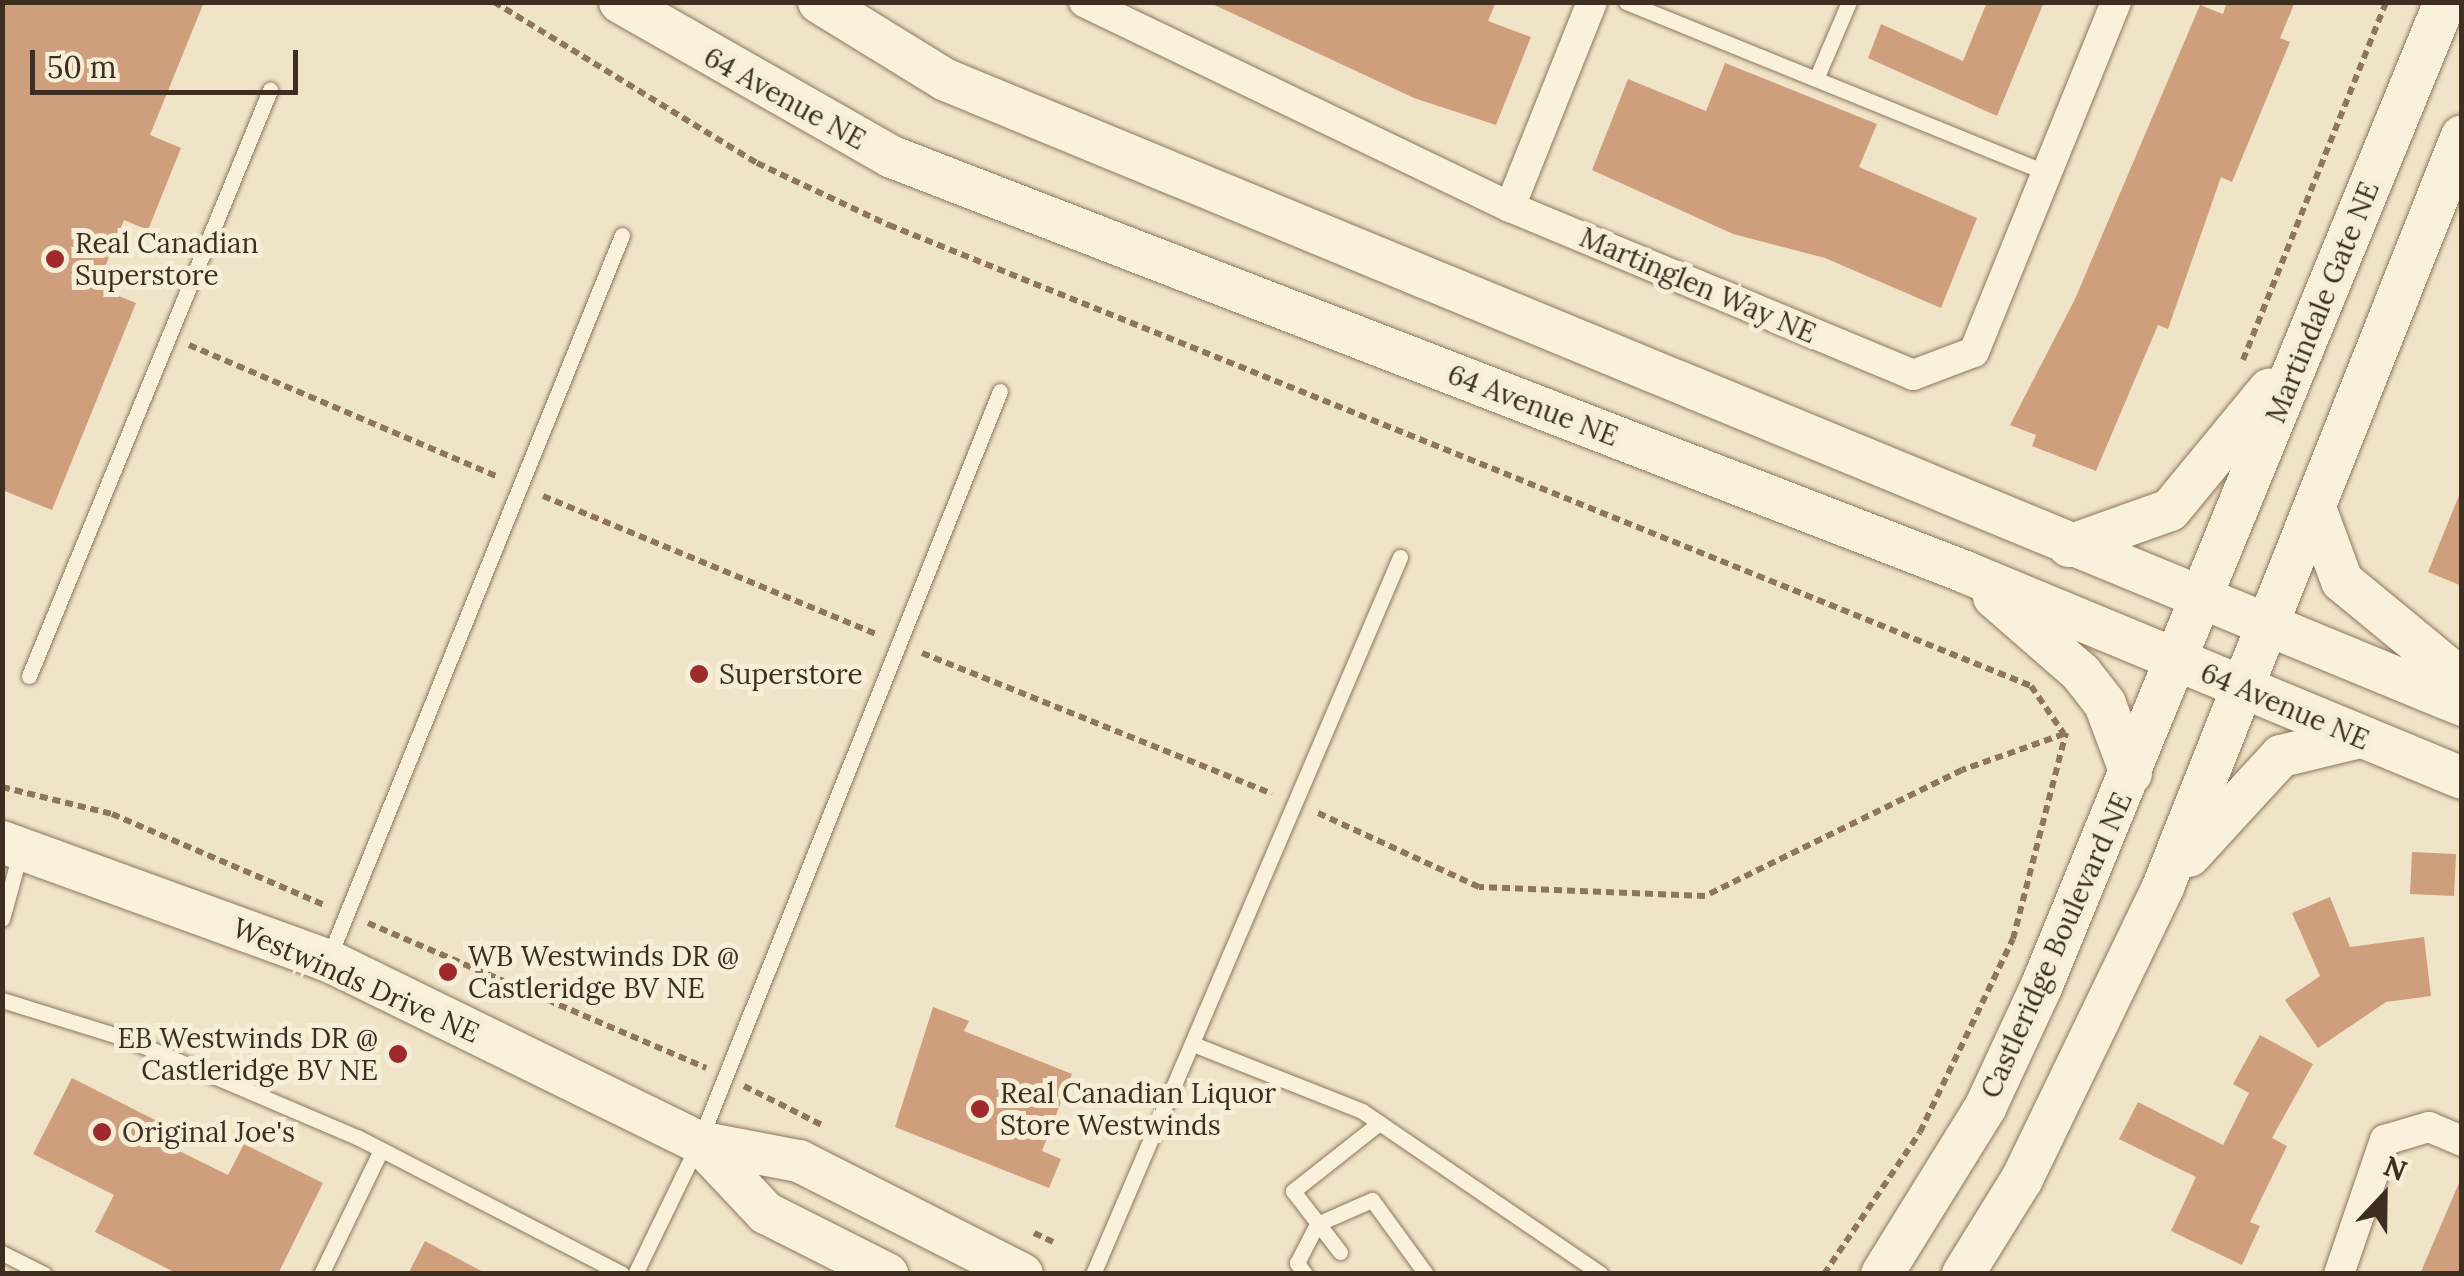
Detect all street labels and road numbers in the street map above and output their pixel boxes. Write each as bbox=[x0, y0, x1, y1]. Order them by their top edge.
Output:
street label: 64 Avenue NE bbox=[698, 40, 872, 156]
street label: Martindale Gate NE bbox=[2258, 176, 2386, 428]
street label: Martinglen Way NE bbox=[1575, 220, 1821, 350]
street label: 64 Avenue NE bbox=[1443, 357, 1623, 453]
street label: 64 Avenue NE bbox=[2196, 655, 2374, 757]
street label: Castleridge Boulevard NE bbox=[1973, 787, 2139, 1103]
street label: Westwinds Drive NE bbox=[227, 910, 485, 1050]

